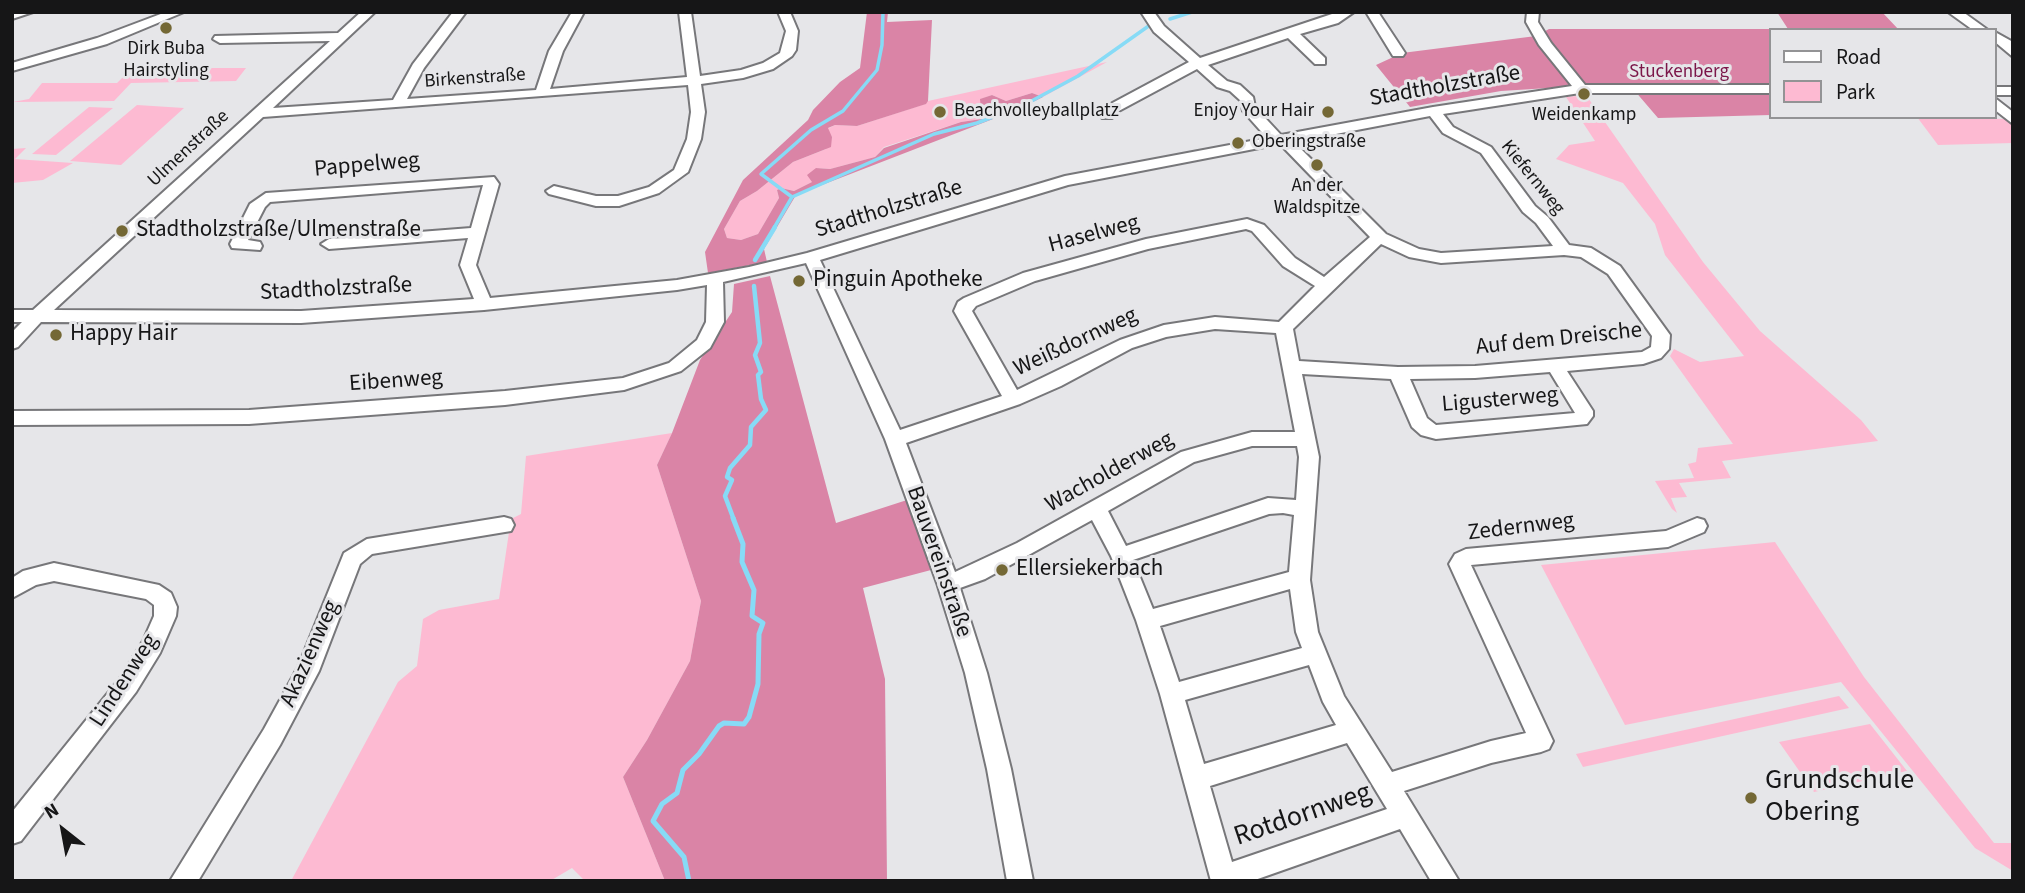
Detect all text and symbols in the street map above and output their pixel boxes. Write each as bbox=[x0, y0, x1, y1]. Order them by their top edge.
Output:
marker: Dirk Buba Hairstyling bbox=[158, 20, 174, 36]
legend bbox=[1770, 28, 1997, 119]
place label: Dirk Buba Hairstyling bbox=[123, 39, 209, 83]
text: Road bbox=[1836, 42, 1881, 72]
street label: Stadtholzstraße bbox=[1368, 60, 1522, 114]
park label: Stuckenberg bbox=[1629, 62, 1729, 84]
street label: Birkenstraße bbox=[424, 64, 526, 94]
text: Park bbox=[1836, 77, 1875, 107]
marker: Weidenkamp bbox=[1576, 86, 1592, 102]
place label: Beachvolleyballplatz bbox=[954, 101, 1119, 123]
place label: Enjoy Your Hair bbox=[1193, 101, 1314, 123]
marker: Beachvolleyballplatz bbox=[932, 104, 948, 120]
marker: Enjoy Your Hair bbox=[1320, 104, 1336, 120]
place label: Weidenkamp bbox=[1532, 105, 1636, 127]
street label: Ulmenstraße bbox=[144, 106, 234, 192]
place label: Oberingstraße bbox=[1252, 132, 1366, 154]
marker: Oberingstraße bbox=[1230, 135, 1246, 151]
street label: Kiefernweg bbox=[1495, 136, 1569, 220]
street label: Pappelweg bbox=[313, 148, 421, 184]
marker: An der Waldspitze bbox=[1309, 157, 1325, 173]
street label: Stadtholzstraße bbox=[812, 175, 966, 245]
place label: An der Waldspitze bbox=[1274, 176, 1360, 220]
street label: Haselweg bbox=[1046, 210, 1142, 260]
place label: Stadtholzstraße/Ulmenstraße bbox=[136, 217, 421, 245]
marker: Stadtholzstraße/Ulmenstraße bbox=[114, 223, 130, 239]
place label: Pinguin Apotheke bbox=[813, 267, 983, 295]
street label: Stadtholzstraße bbox=[259, 272, 413, 308]
marker: Pinguin Apotheke bbox=[791, 273, 807, 289]
street label: Weißdornweg bbox=[1010, 302, 1142, 384]
street label: Auf dem Dreische bbox=[1475, 318, 1643, 362]
place label: Happy Hair bbox=[70, 321, 178, 349]
marker: Happy Hair bbox=[48, 327, 64, 343]
street label: Eibenweg bbox=[348, 365, 444, 399]
street label: Ligusterweg bbox=[1441, 382, 1559, 420]
street label: Wacholderweg bbox=[1041, 426, 1179, 520]
street label: Bauvereinstraße bbox=[899, 483, 977, 641]
street label: Zedernweg bbox=[1466, 508, 1576, 548]
place label: Ellersiekerbach bbox=[1016, 556, 1163, 584]
marker: Ellersiekerbach bbox=[994, 562, 1010, 578]
street label: Akazienweg bbox=[275, 596, 347, 712]
street label: Lindenweg bbox=[85, 629, 165, 733]
place label: Grundschule Obering bbox=[1765, 765, 1914, 831]
street label: Rotdornweg bbox=[1230, 777, 1376, 855]
marker: Grundschule Obering bbox=[1743, 790, 1759, 806]
north arrow bbox=[28, 795, 98, 865]
text: N bbox=[40, 797, 64, 826]

